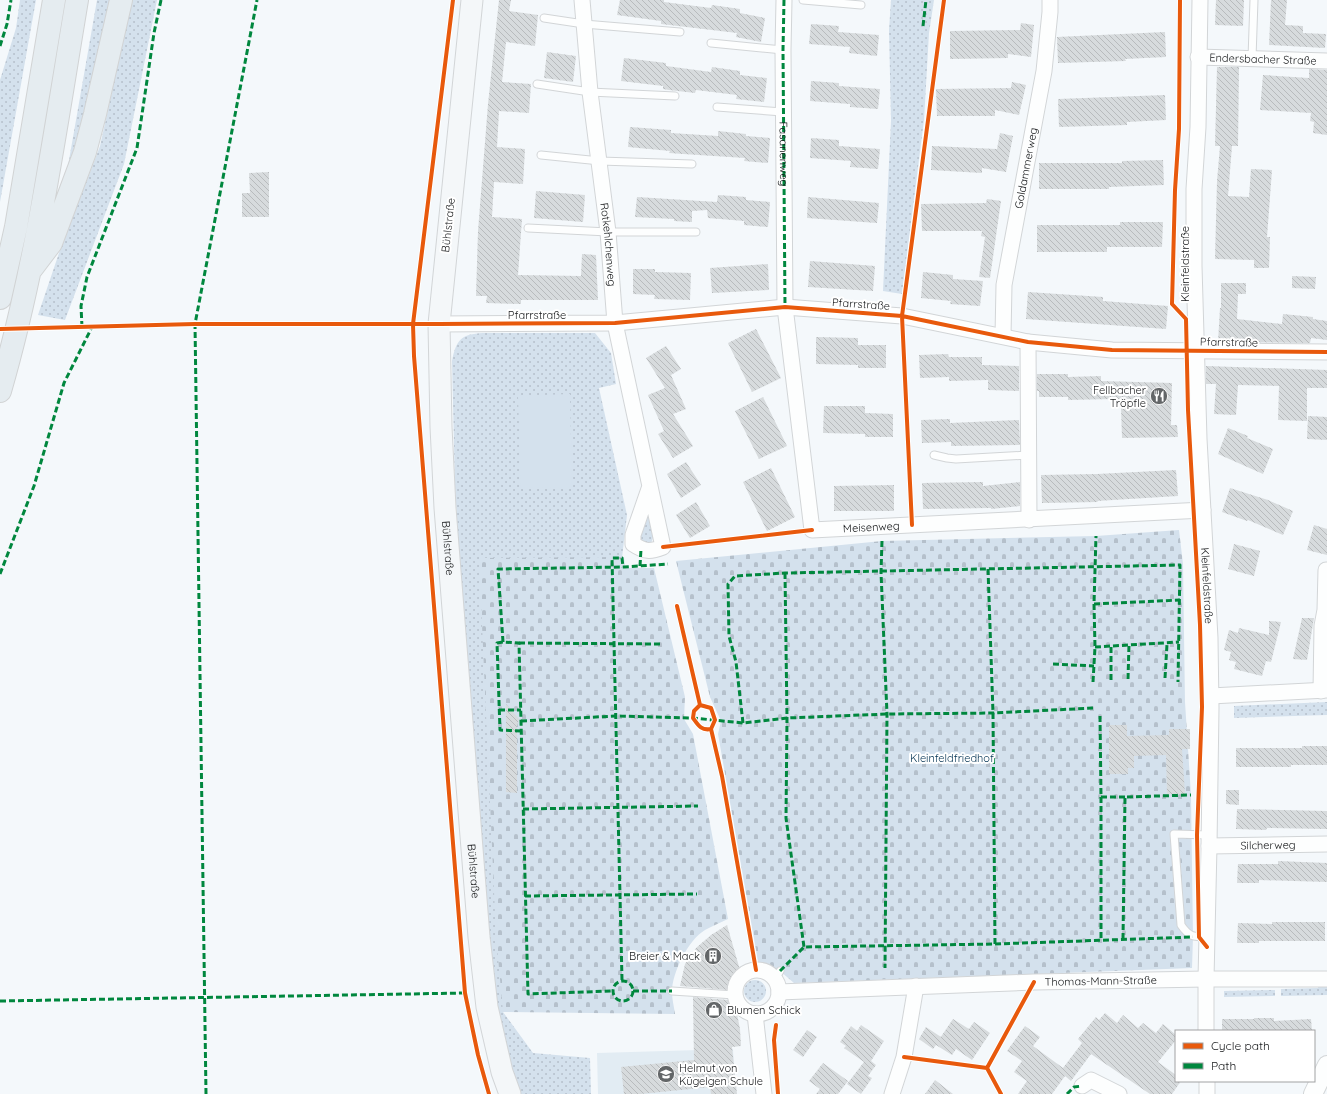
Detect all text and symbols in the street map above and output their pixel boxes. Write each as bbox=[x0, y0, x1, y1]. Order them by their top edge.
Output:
street label: Endersbacher Straße bbox=[1209, 50, 1317, 68]
street label: Fasanenweg bbox=[777, 121, 791, 186]
street label: Goldammerweg bbox=[1011, 126, 1040, 210]
street label: Bühlstraße bbox=[438, 197, 458, 253]
street label: Rotkehlchenweg bbox=[597, 202, 619, 287]
street label: Kleinfeldstraße bbox=[1178, 226, 1192, 302]
street label: Pfarrstraße bbox=[831, 295, 891, 313]
street label: Pfarrstraße bbox=[508, 308, 566, 322]
street label: Pfarrstraße bbox=[1200, 334, 1258, 350]
place label: Fellbacher Tröpfle bbox=[1093, 383, 1147, 410]
restaurant icon: Fellbacher Tröpfle bbox=[1149, 386, 1169, 406]
street label: Meisenweg bbox=[843, 519, 900, 535]
street label: Bühlstraße bbox=[439, 520, 457, 576]
street label: Kleinfeldstraße bbox=[1198, 547, 1216, 624]
park label: Kleinfeldfriedhof bbox=[910, 751, 994, 765]
street label: Silcherweg bbox=[1240, 838, 1296, 852]
street label: Bühlstraße bbox=[465, 843, 483, 899]
building icon: Breier & Mack bbox=[703, 946, 723, 966]
place label: Breier & Mack bbox=[629, 949, 700, 963]
street label: Thomas-Mann-Straße bbox=[1045, 973, 1157, 989]
shop icon: Blumen Schick bbox=[704, 1000, 724, 1020]
place label: Blumen Schick bbox=[727, 1003, 801, 1017]
legend bbox=[1175, 1030, 1315, 1082]
text: Cycle path bbox=[1211, 1038, 1270, 1053]
text: Path bbox=[1211, 1058, 1236, 1073]
place label: Helmut von Kügelgen Schule bbox=[679, 1061, 763, 1088]
school or university icon: Helmut von Kügelgen Schule bbox=[656, 1064, 676, 1084]

